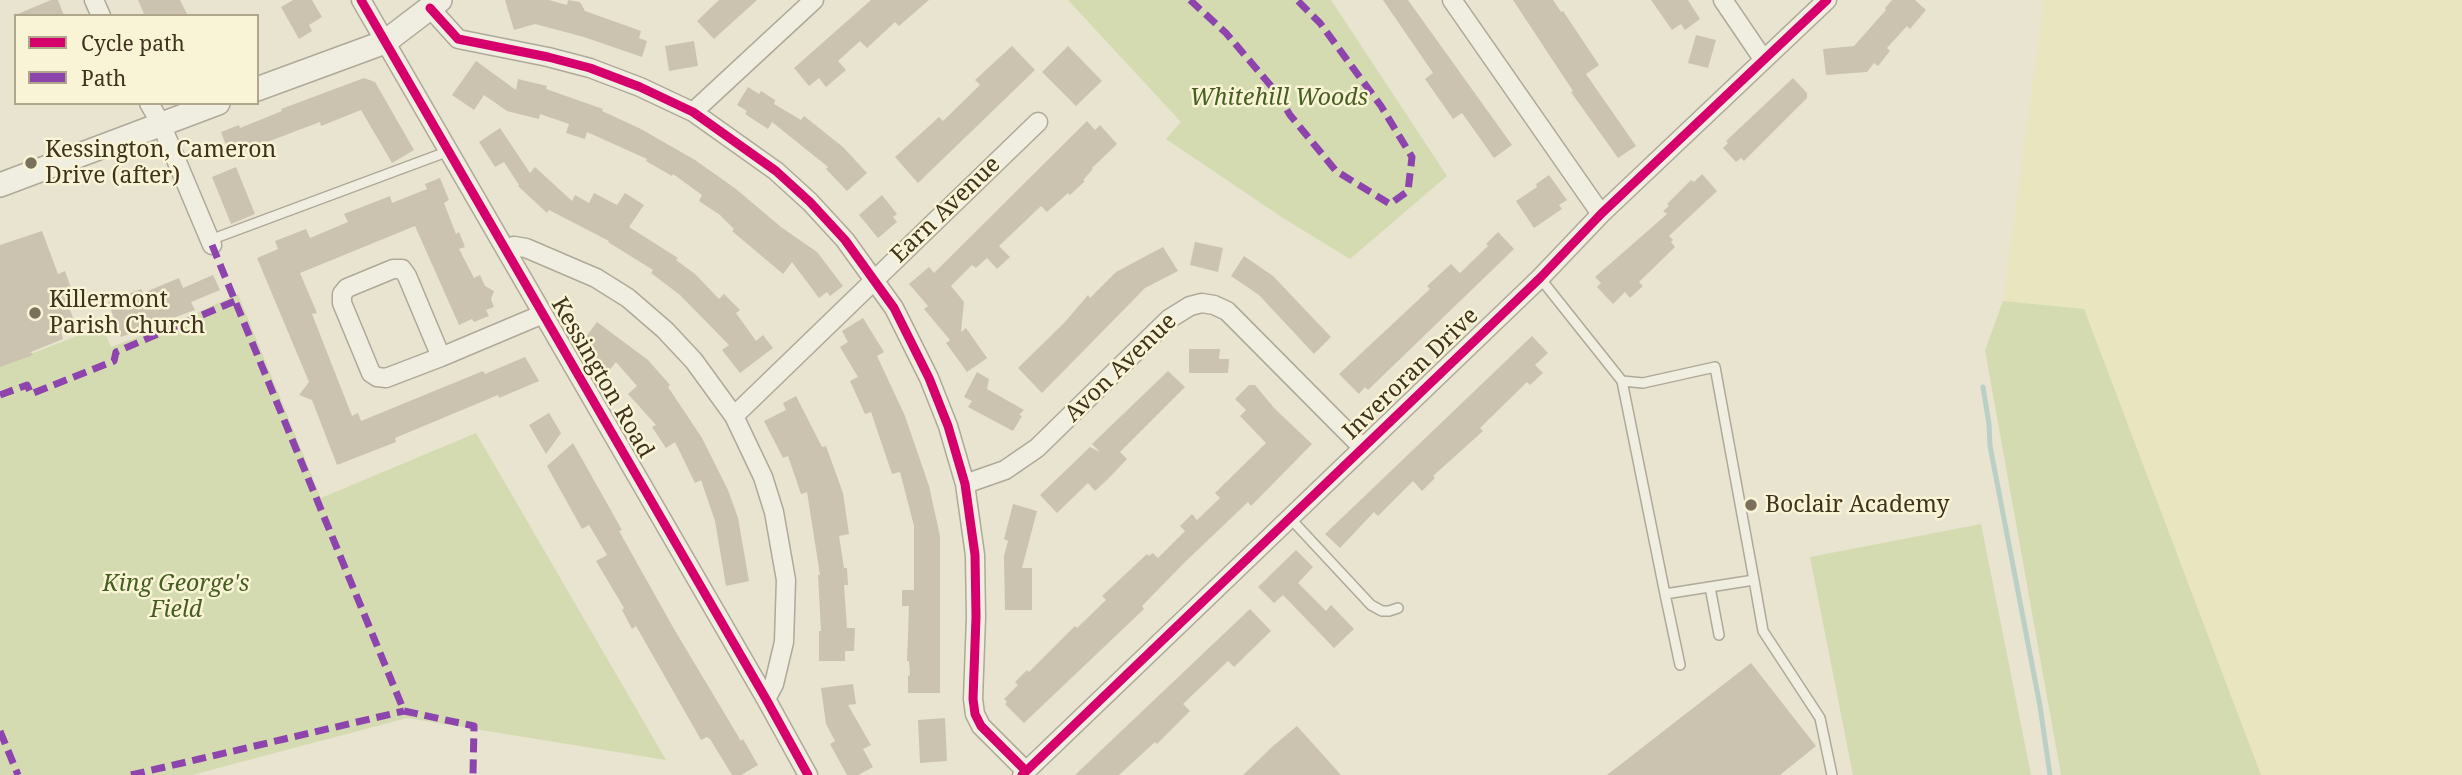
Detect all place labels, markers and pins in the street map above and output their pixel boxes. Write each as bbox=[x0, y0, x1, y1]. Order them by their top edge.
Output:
place label: Kessington, Cameron Drive (after) bbox=[45, 136, 276, 190]
marker: Kessington, Cameron Drive (after) bbox=[23, 155, 39, 171]
place label: Killermont Parish Church bbox=[49, 286, 205, 340]
marker: Killermont Parish Church bbox=[27, 305, 43, 321]
place label: Boclair Academy bbox=[1765, 491, 1950, 519]
marker: Boclair Academy bbox=[1743, 497, 1759, 513]

